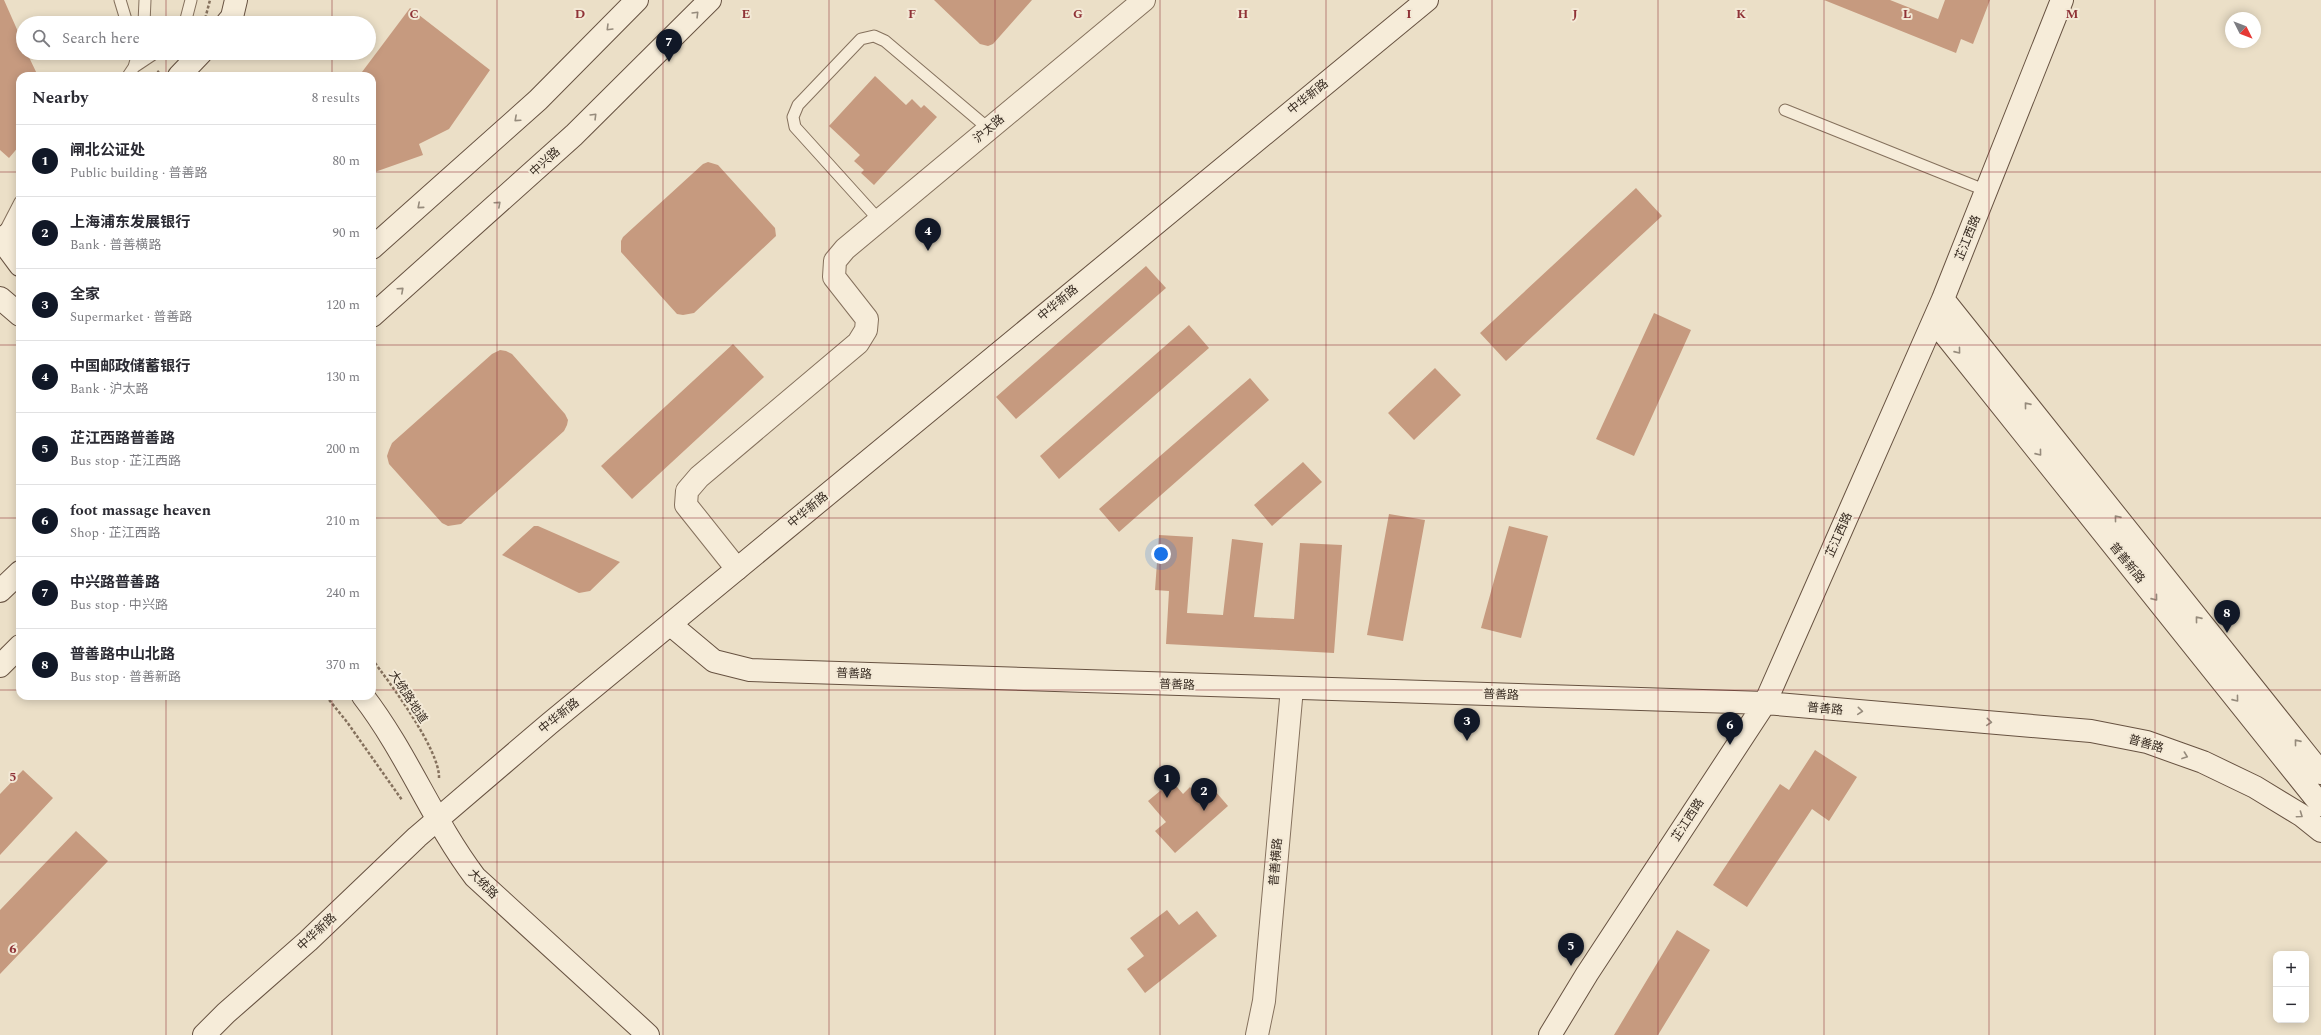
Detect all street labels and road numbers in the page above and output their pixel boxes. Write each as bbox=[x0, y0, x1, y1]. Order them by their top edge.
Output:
street label: 中华新路 bbox=[1283, 75, 1333, 119]
street label: 沪太路 bbox=[969, 110, 1009, 148]
street label: 中兴路 bbox=[525, 143, 565, 181]
street label: 芷江西路 bbox=[1950, 212, 1986, 264]
street label: 中华新路 bbox=[1034, 280, 1082, 326]
street label: 中华新路 bbox=[784, 487, 832, 533]
street label: 芷江西路 bbox=[1821, 509, 1857, 561]
street label: 普善新路 bbox=[2105, 538, 2149, 588]
street label: 普善路 bbox=[836, 664, 872, 684]
street label: 大统路地道 bbox=[384, 667, 432, 727]
street label: 普善路 bbox=[1159, 675, 1195, 695]
street label: 普善路 bbox=[1483, 685, 1519, 705]
street label: 中华新路 bbox=[534, 694, 584, 738]
street label: 普善路 bbox=[1806, 698, 1844, 720]
street label: 普善路 bbox=[2126, 730, 2166, 758]
street label: 芷江西路 bbox=[1667, 795, 1709, 845]
street label: 普善横路 bbox=[1264, 837, 1288, 887]
street label: 大统路 bbox=[464, 865, 502, 903]
street label: 中华新路 bbox=[293, 909, 341, 955]

